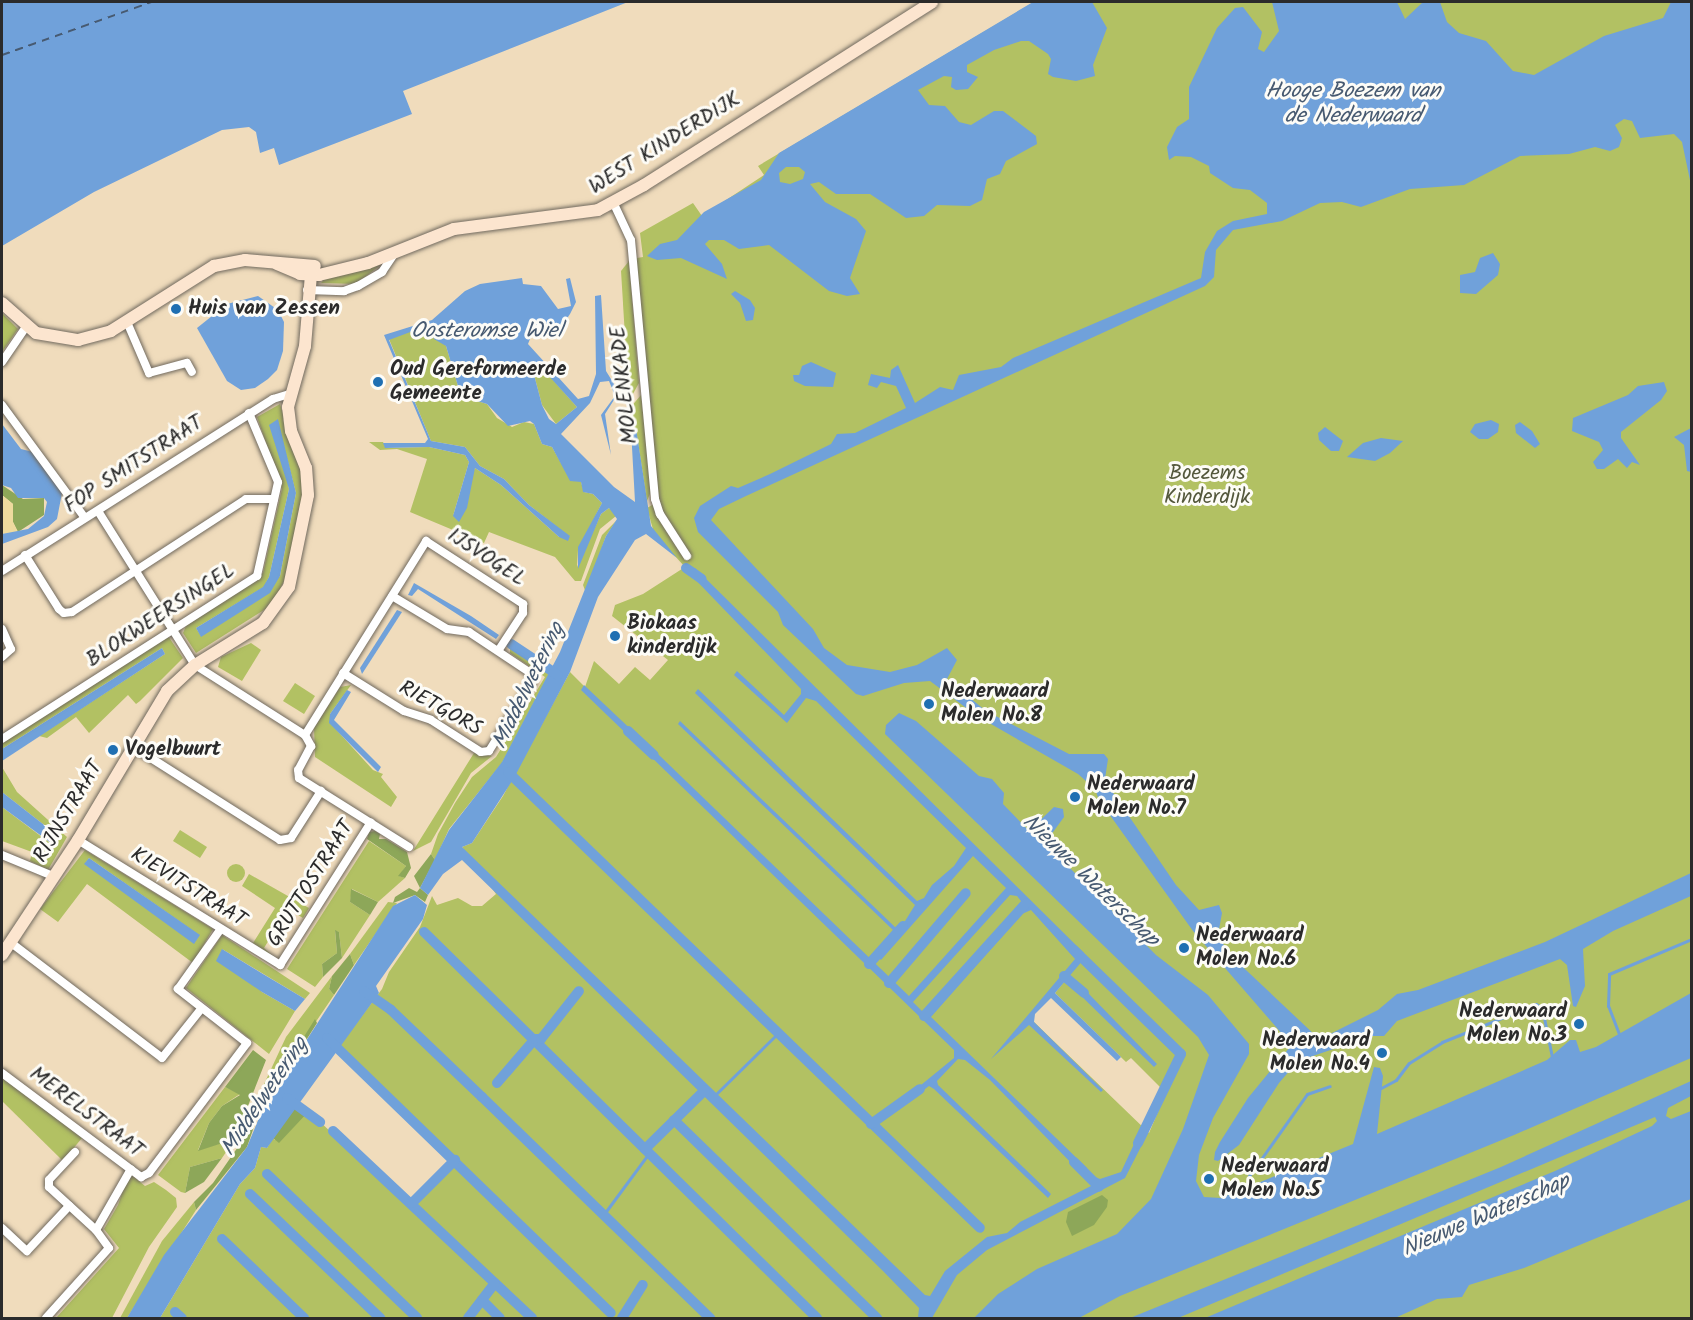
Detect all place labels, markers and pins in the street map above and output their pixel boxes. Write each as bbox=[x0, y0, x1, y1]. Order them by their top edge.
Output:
place label: Huis van Zessen bbox=[188, 296, 340, 322]
marker: Huis van Zessen bbox=[169, 302, 183, 316]
place label: Oud Gereformeerde Gemeente bbox=[390, 357, 566, 407]
marker: Oud Gereformeerde Gemeente bbox=[371, 375, 385, 389]
place label: Biokaas kinderdijk bbox=[627, 611, 716, 661]
marker: Biokaas kinderdijk bbox=[608, 629, 622, 643]
place label: Nederwaard Molen No.8 bbox=[941, 679, 1049, 729]
marker: Nederwaard Molen No.8 bbox=[922, 697, 936, 711]
place label: Vogelbuurt bbox=[125, 737, 221, 763]
marker: Vogelbuurt bbox=[106, 743, 120, 757]
place label: Nederwaard Molen No.7 bbox=[1087, 772, 1195, 822]
marker: Nederwaard Molen No.7 bbox=[1068, 790, 1082, 804]
place label: Nederwaard Molen No.6 bbox=[1196, 923, 1304, 973]
marker: Nederwaard Molen No.6 bbox=[1177, 941, 1191, 955]
place label: Nederwaard Molen No.3 bbox=[1459, 999, 1567, 1049]
marker: Nederwaard Molen No.3 bbox=[1572, 1017, 1586, 1031]
place label: Nederwaard Molen No.4 bbox=[1262, 1028, 1370, 1078]
marker: Nederwaard Molen No.4 bbox=[1375, 1046, 1389, 1060]
place label: Nederwaard Molen No.5 bbox=[1221, 1154, 1329, 1204]
marker: Nederwaard Molen No.5 bbox=[1202, 1172, 1216, 1186]

